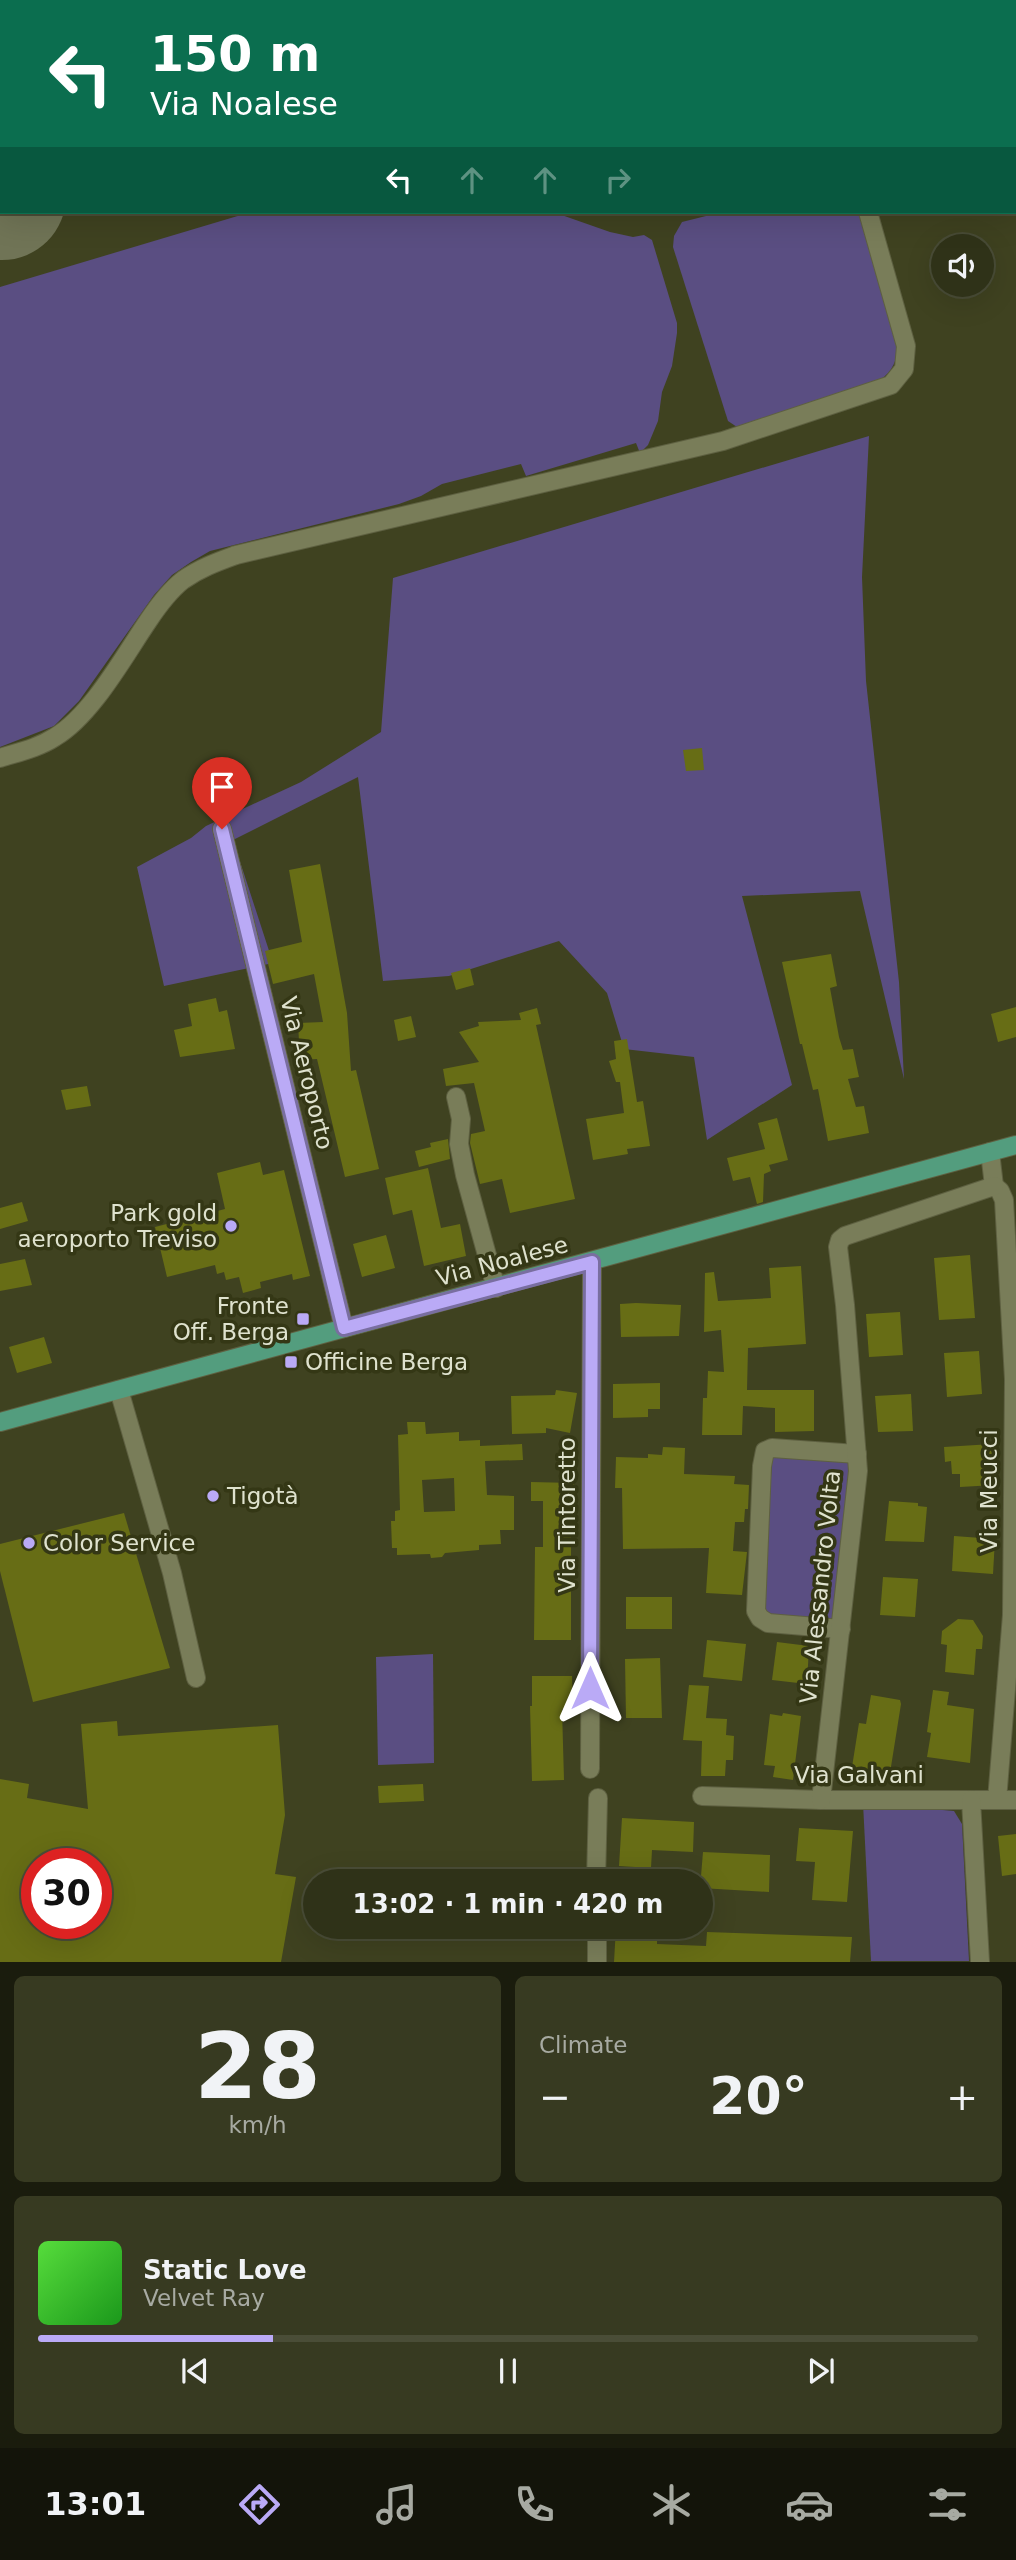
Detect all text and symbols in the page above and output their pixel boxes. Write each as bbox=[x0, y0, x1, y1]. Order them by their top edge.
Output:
text: 150 m bbox=[150, 26, 320, 83]
icon: left bbox=[35, 28, 126, 119]
text: Via Noalese bbox=[150, 85, 338, 123]
icon: left bbox=[380, 161, 418, 199]
icon: ahead bbox=[453, 161, 491, 199]
icon: ahead bbox=[526, 161, 564, 199]
icon: right bbox=[599, 161, 637, 199]
map controls bbox=[931, 234, 994, 297]
button: sound bbox=[931, 234, 994, 297]
pin bbox=[192, 757, 252, 829]
icon: arrive bbox=[203, 768, 241, 806]
street label: Via Aeroporto bbox=[275, 994, 339, 1152]
place label: Park gold aeroporto Treviso bbox=[17, 1200, 217, 1252]
marker: Park gold aeroporto Treviso bbox=[223, 1218, 239, 1234]
street label: Via Noalese bbox=[433, 1231, 571, 1291]
place label: Fronte Off. Berga bbox=[173, 1293, 289, 1345]
marker: Fronte Off. Berga bbox=[295, 1311, 311, 1327]
place label: Officine Berga bbox=[305, 1349, 468, 1375]
marker: Officine Berga bbox=[283, 1354, 299, 1370]
street label: Via Meucci bbox=[976, 1429, 1002, 1553]
street label: Via Tintoretto bbox=[554, 1437, 580, 1593]
street label: Via Alessandro Volta bbox=[795, 1469, 845, 1705]
place label: Tigotà bbox=[226, 1483, 299, 1509]
marker: Tigotà bbox=[205, 1488, 221, 1504]
place label: Color Service bbox=[43, 1530, 195, 1556]
marker: Color Service bbox=[21, 1535, 37, 1551]
position arrow bbox=[553, 1651, 627, 1725]
street label: Via Galvani bbox=[794, 1762, 924, 1788]
speed limit sign: 30 bbox=[21, 1848, 112, 1939]
text: 13:02 · 1 min · 420 m bbox=[353, 1889, 663, 1919]
text: 28 bbox=[194, 2014, 321, 2119]
text: Climate bbox=[539, 2032, 628, 2058]
text: 20° bbox=[709, 2066, 808, 2126]
text: − bbox=[539, 2075, 571, 2119]
text: + bbox=[946, 2075, 978, 2119]
text: km/h bbox=[228, 2112, 287, 2138]
text: Static Love bbox=[143, 2255, 307, 2285]
text: Velvet Ray bbox=[143, 2285, 265, 2311]
icon: previous bbox=[176, 2352, 214, 2390]
icon: pause bbox=[489, 2352, 527, 2390]
icon: next bbox=[802, 2352, 840, 2390]
icon: directions bbox=[235, 2480, 284, 2529]
icon: music bbox=[372, 2480, 421, 2529]
icon: phone bbox=[510, 2480, 559, 2529]
icon: climate bbox=[647, 2480, 696, 2529]
icon: car bbox=[785, 2480, 834, 2529]
icon: filters bbox=[923, 2480, 972, 2529]
text: 13:01 bbox=[44, 2485, 146, 2523]

